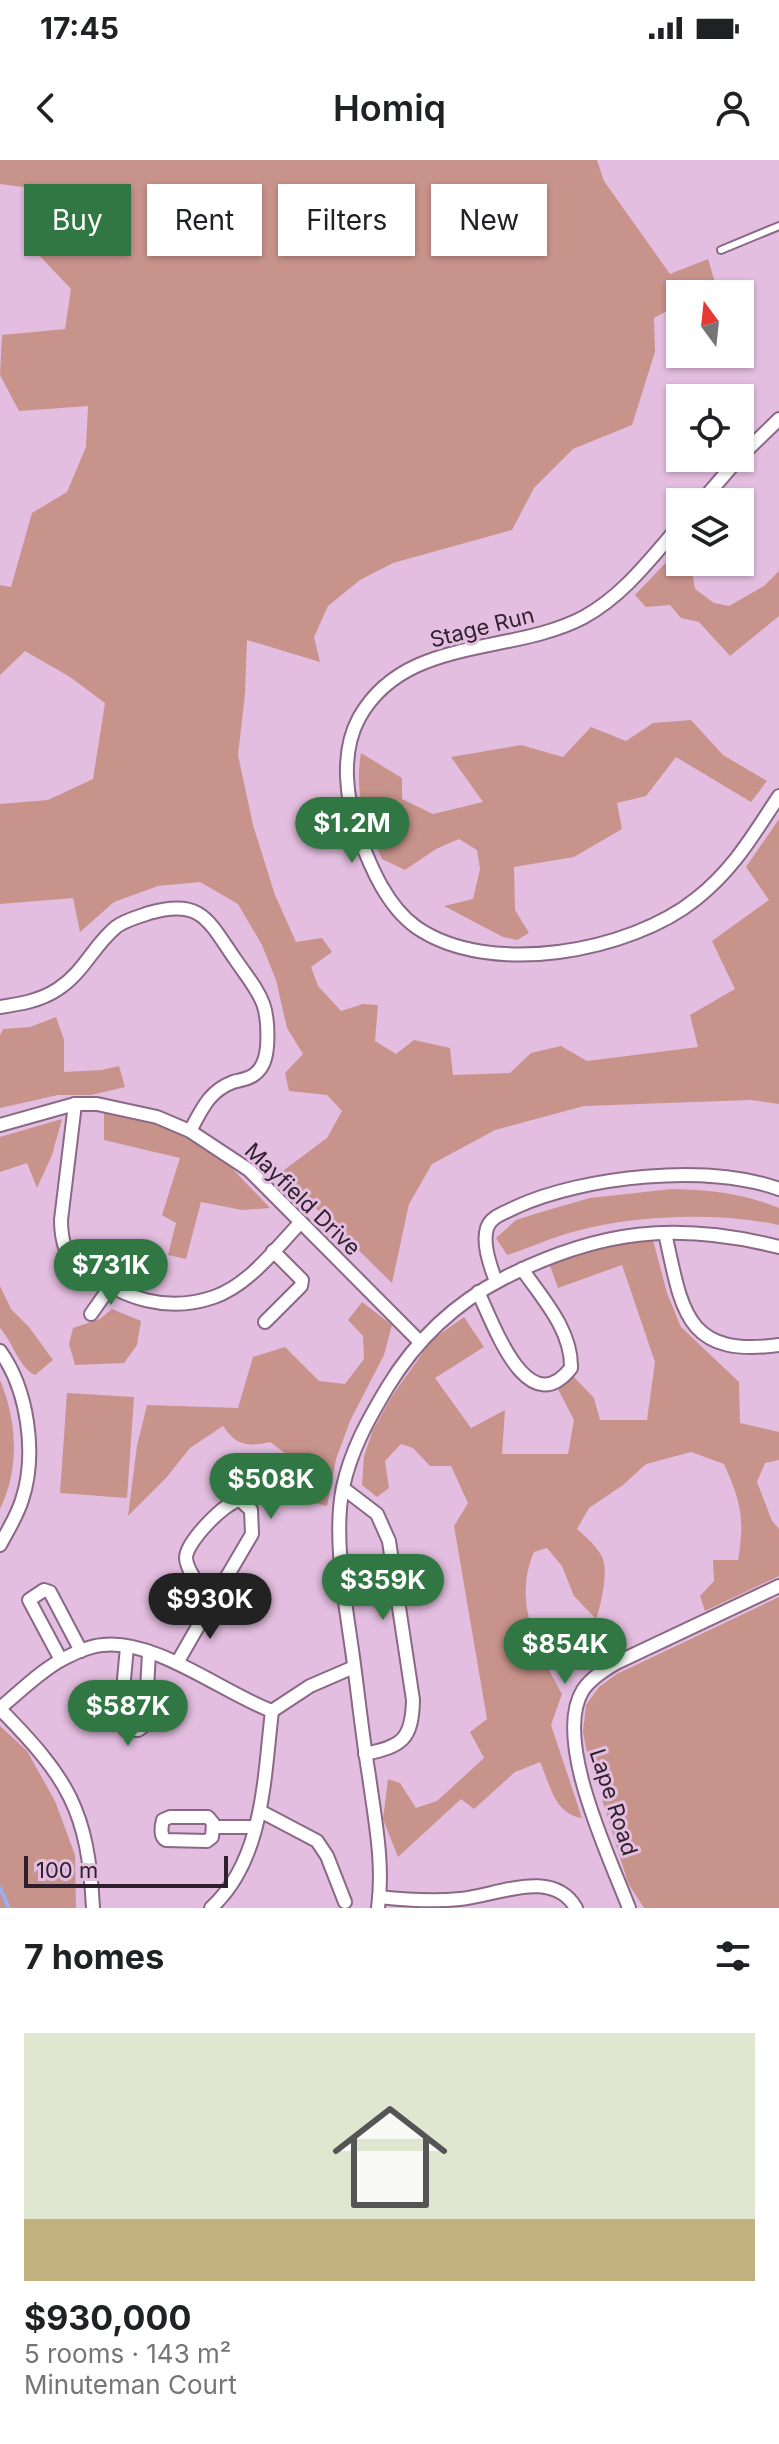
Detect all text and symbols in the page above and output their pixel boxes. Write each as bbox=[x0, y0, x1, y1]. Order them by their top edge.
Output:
text: 17:45 bbox=[40, 10, 119, 46]
icon: back bbox=[24, 86, 68, 130]
text: Homiq bbox=[333, 86, 446, 130]
icon: person bbox=[711, 86, 755, 130]
chip: Buy bbox=[24, 184, 131, 256]
chip: Rent bbox=[147, 184, 262, 256]
chip: Filters bbox=[278, 184, 415, 256]
chip: New bbox=[431, 184, 547, 256]
north arrow bbox=[666, 280, 754, 368]
map controls bbox=[666, 280, 754, 576]
button: locate bbox=[666, 384, 754, 472]
button: layers bbox=[666, 488, 754, 576]
street label: Stage Run bbox=[427, 602, 537, 652]
pin: $1.2M bbox=[296, 797, 408, 865]
text: $1.2M bbox=[313, 807, 391, 838]
street label: Mayfield Drive bbox=[240, 1137, 366, 1261]
pin: $731K bbox=[55, 1239, 167, 1307]
text: $731K bbox=[72, 1249, 150, 1280]
pin: $508K bbox=[215, 1453, 327, 1521]
text: $508K bbox=[228, 1463, 314, 1494]
pin: $359K bbox=[327, 1554, 439, 1622]
text: $359K bbox=[340, 1564, 426, 1595]
pin: $930K bbox=[154, 1573, 266, 1641]
text: $930K bbox=[167, 1583, 253, 1614]
pin: $854K bbox=[509, 1618, 621, 1686]
text: $854K bbox=[522, 1628, 608, 1659]
pin: $587K bbox=[72, 1680, 184, 1748]
text: $587K bbox=[86, 1690, 170, 1721]
street label: Lape Road bbox=[585, 1746, 643, 1858]
scale bar bbox=[24, 1852, 228, 1888]
text: 100 m bbox=[36, 1857, 98, 1883]
icon: filters bbox=[711, 1934, 755, 1978]
text: 7 homes bbox=[24, 1936, 164, 1977]
icon: home bbox=[318, 2085, 462, 2229]
text: $930,000 bbox=[24, 2297, 191, 2338]
text: 5 rooms · 143 m² bbox=[24, 2338, 231, 2369]
text: Minuteman Court bbox=[24, 2369, 237, 2400]

